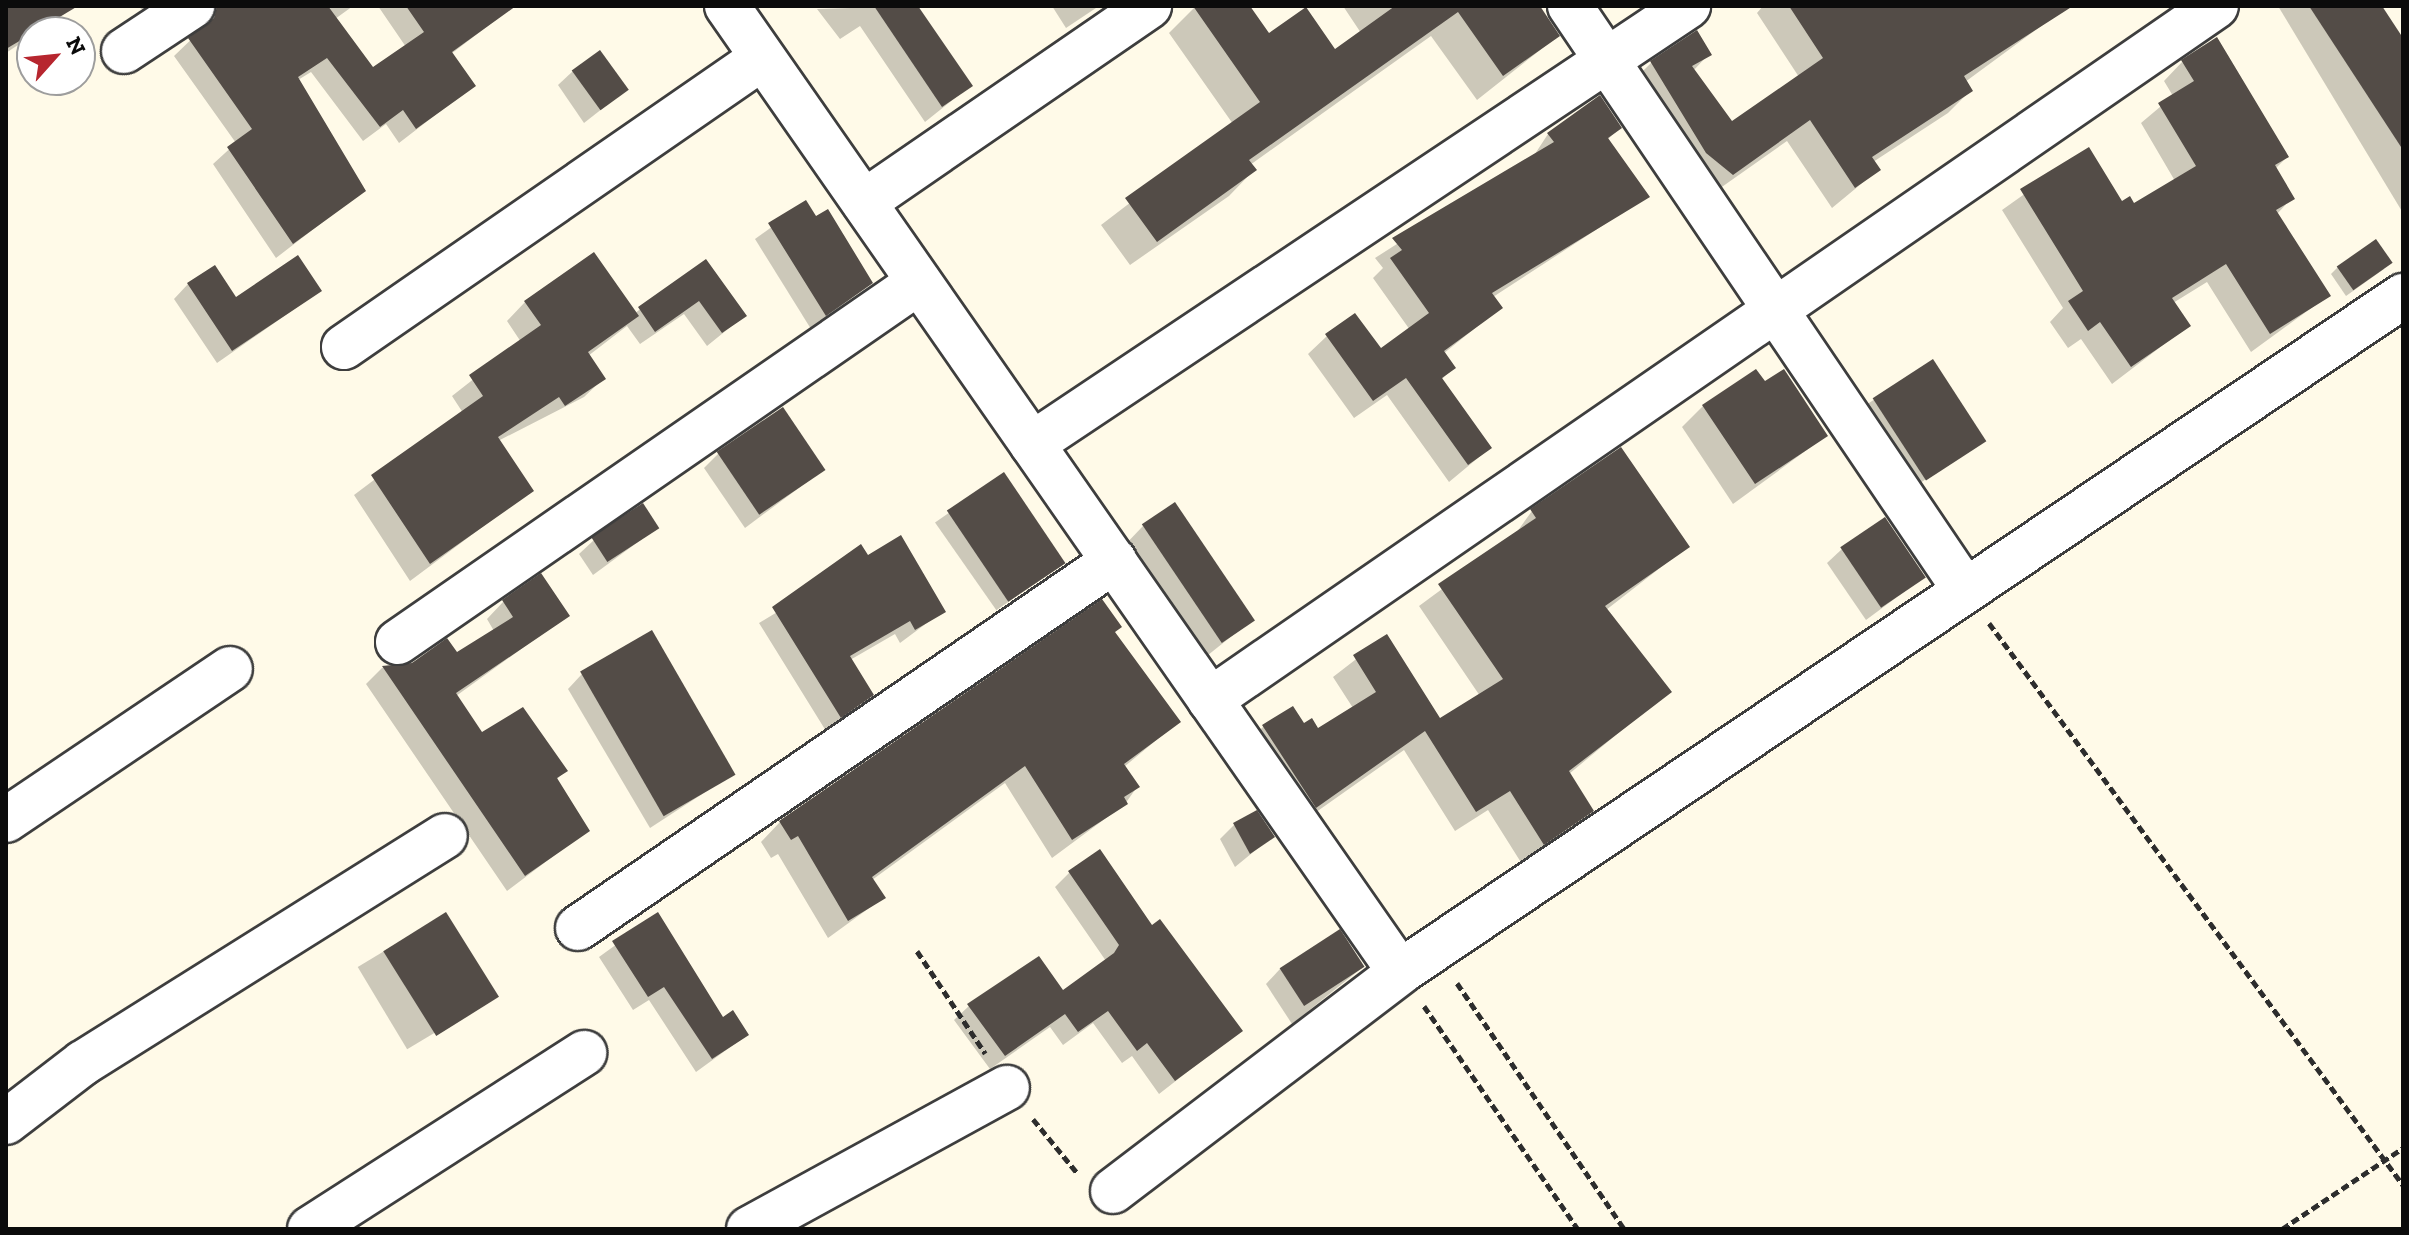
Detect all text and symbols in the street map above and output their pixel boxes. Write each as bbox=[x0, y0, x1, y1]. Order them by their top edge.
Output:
north arrow bbox=[16, 16, 96, 96]
text: N bbox=[60, 32, 92, 59]

